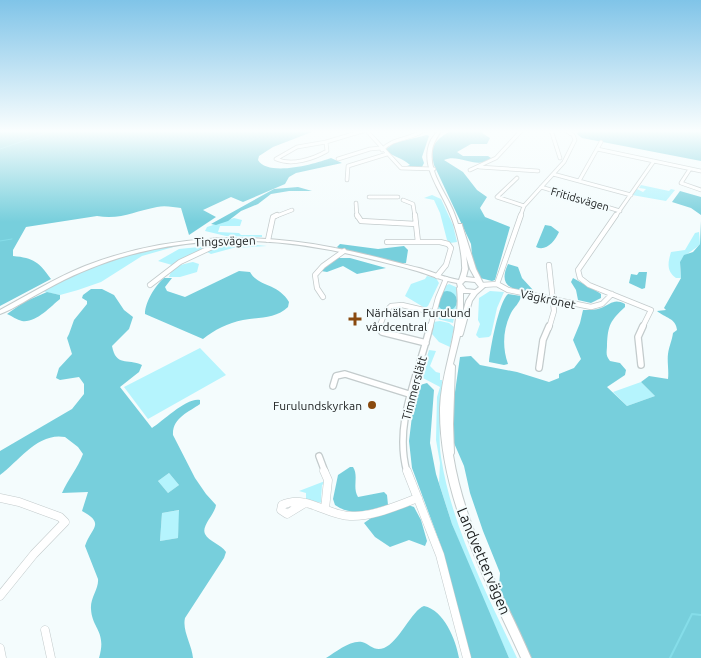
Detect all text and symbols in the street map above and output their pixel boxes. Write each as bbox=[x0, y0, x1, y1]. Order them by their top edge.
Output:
street label: Fritidsvägen bbox=[549, 185, 611, 213]
street label: Tingsvägen bbox=[194, 233, 256, 249]
street label: Vägkrönet bbox=[519, 287, 577, 311]
place label: Närhälsan Furulund vårdcentral bbox=[366, 306, 471, 333]
marker: Närhälsan Furulund vårdcentral bbox=[348, 312, 362, 326]
street label: Timmerslätt bbox=[399, 354, 429, 421]
place label: Furulundskyrkan bbox=[273, 399, 362, 412]
marker: Furulundskyrkan bbox=[366, 399, 378, 411]
street label: Landvettervägen bbox=[454, 505, 514, 617]

